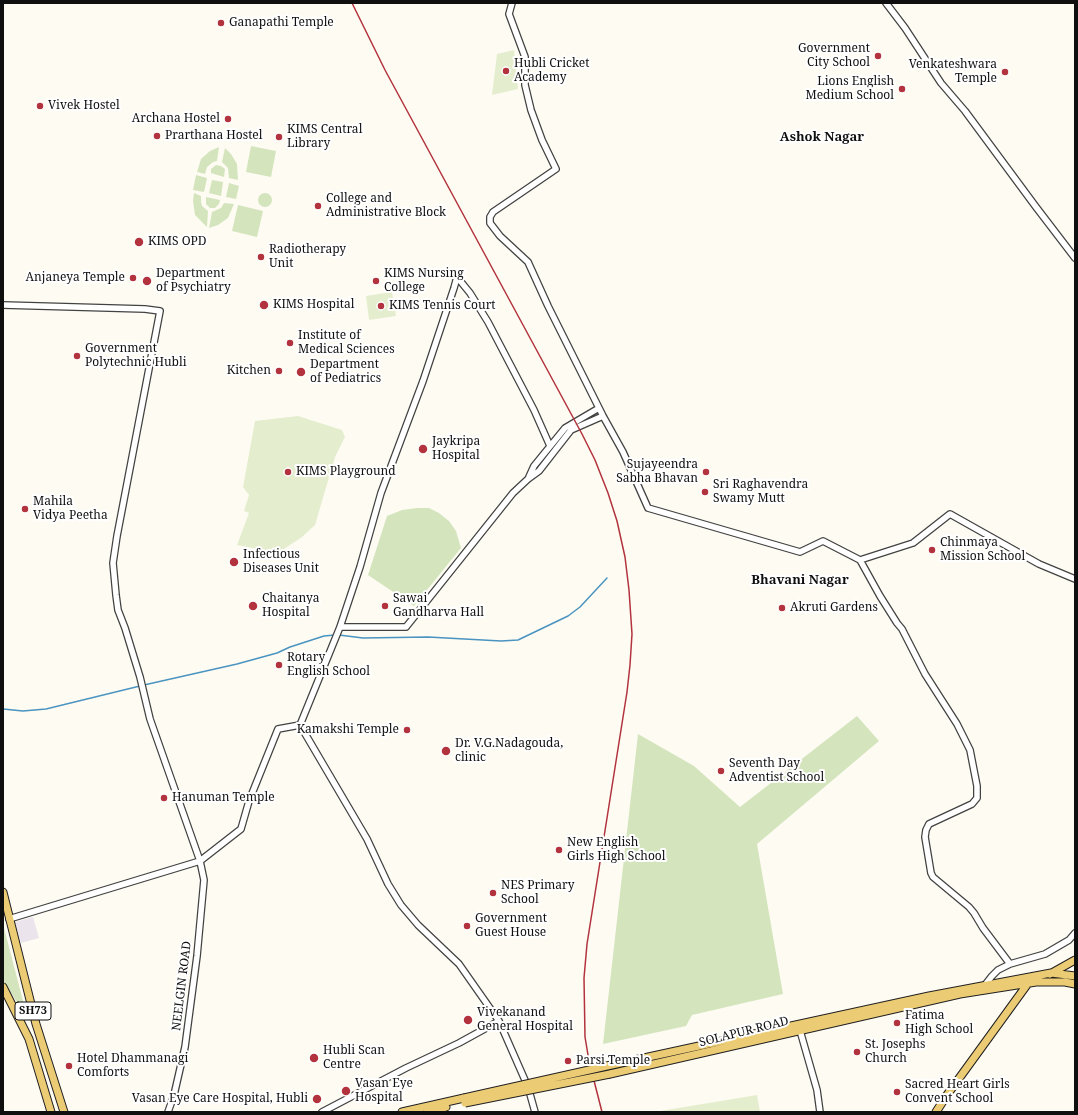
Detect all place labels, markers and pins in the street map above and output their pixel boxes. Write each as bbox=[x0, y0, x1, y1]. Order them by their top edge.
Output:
place label: Ganapathi Temple bbox=[229, 16, 334, 30]
marker: Ganapathi Temple bbox=[216, 18, 226, 28]
place label: Government City School bbox=[798, 42, 870, 70]
marker: Government City School bbox=[873, 51, 883, 61]
place label: Hubli Cricket Academy bbox=[514, 57, 589, 85]
place label: Venkateshwara Temple bbox=[909, 58, 997, 86]
marker: Hubli Cricket Academy bbox=[501, 66, 511, 76]
marker: Venkateshwara Temple bbox=[1000, 67, 1010, 77]
place label: Lions English Medium School bbox=[805, 75, 894, 103]
marker: Lions English Medium School bbox=[897, 84, 907, 94]
place label: Vivek Hostel bbox=[48, 99, 120, 113]
marker: Vivek Hostel bbox=[35, 101, 45, 111]
place label: Archana Hostel bbox=[132, 112, 220, 126]
marker: Archana Hostel bbox=[223, 114, 233, 124]
place label: KIMS Central Library bbox=[287, 123, 362, 151]
place label: Prarthana Hostel bbox=[165, 129, 262, 143]
marker: Prarthana Hostel bbox=[152, 131, 162, 141]
marker: KIMS Central Library bbox=[274, 132, 284, 142]
place label: College and Administrative Block bbox=[326, 192, 446, 220]
marker: College and Administrative Block bbox=[313, 201, 323, 211]
place label: KIMS OPD bbox=[148, 235, 207, 249]
marker: KIMS OPD bbox=[133, 236, 145, 248]
place label: Radiotherapy Unit bbox=[269, 243, 346, 271]
marker: Radiotherapy Unit bbox=[256, 252, 266, 262]
place label: Department of Psychiatry bbox=[156, 267, 231, 295]
place label: KIMS Nursing College bbox=[384, 267, 464, 295]
place label: Anjaneya Temple bbox=[26, 271, 125, 285]
marker: Anjaneya Temple bbox=[128, 273, 138, 283]
marker: Department of Psychiatry bbox=[141, 275, 153, 287]
marker: KIMS Nursing College bbox=[371, 276, 381, 286]
place label: KIMS Hospital bbox=[273, 298, 354, 312]
marker: KIMS Hospital bbox=[258, 299, 270, 311]
place label: KIMS Tennis Court bbox=[389, 299, 496, 313]
marker: KIMS Tennis Court bbox=[376, 301, 386, 311]
place label: Institute of Medical Sciences bbox=[298, 329, 395, 357]
marker: Institute of Medical Sciences bbox=[285, 338, 295, 348]
place label: Government Polytechnic Hubli bbox=[85, 342, 187, 370]
marker: Government Polytechnic Hubli bbox=[72, 351, 82, 361]
place label: Department of Pediatrics bbox=[310, 358, 381, 386]
place label: Kitchen bbox=[227, 364, 271, 378]
marker: Kitchen bbox=[274, 366, 284, 376]
marker: Department of Pediatrics bbox=[295, 366, 307, 378]
place label: Jaykripa Hospital bbox=[432, 435, 480, 463]
marker: Jaykripa Hospital bbox=[417, 443, 429, 455]
place label: Sujayeendra Sabha Bhavan bbox=[616, 458, 698, 486]
place label: KIMS Playground bbox=[296, 465, 396, 479]
marker: KIMS Playground bbox=[283, 467, 293, 477]
marker: Sujayeendra Sabha Bhavan bbox=[701, 467, 711, 477]
place label: Sri Raghavendra Swamy Mutt bbox=[713, 478, 808, 506]
marker: Sri Raghavendra Swamy Mutt bbox=[700, 487, 710, 497]
place label: Mahila Vidya Peetha bbox=[33, 495, 108, 523]
marker: Mahila Vidya Peetha bbox=[20, 504, 30, 514]
place label: Chinmaya Mission School bbox=[940, 536, 1025, 564]
marker: Chinmaya Mission School bbox=[927, 545, 937, 555]
place label: Infectious Diseases Unit bbox=[243, 548, 319, 576]
marker: Infectious Diseases Unit bbox=[228, 556, 240, 568]
place label: Chaitanya Hospital bbox=[262, 592, 320, 620]
place label: Sawai Gandharva Hall bbox=[393, 592, 484, 620]
marker: Chaitanya Hospital bbox=[247, 600, 259, 612]
marker: Sawai Gandharva Hall bbox=[380, 601, 390, 611]
place label: Akruti Gardens bbox=[790, 601, 878, 615]
marker: Akruti Gardens bbox=[777, 603, 787, 613]
place label: Rotary English School bbox=[287, 651, 370, 679]
marker: Rotary English School bbox=[274, 660, 284, 670]
place label: Kamakshi Temple bbox=[297, 723, 399, 737]
marker: Kamakshi Temple bbox=[402, 725, 412, 735]
place label: Dr. V.G.Nadagouda, clinic bbox=[455, 737, 563, 765]
marker: Dr. V.G.Nadagouda, clinic bbox=[440, 745, 452, 757]
place label: Seventh Day Adventist School bbox=[729, 757, 824, 785]
marker: Seventh Day Adventist School bbox=[716, 766, 726, 776]
place label: Hanuman Temple bbox=[172, 791, 275, 805]
marker: Hanuman Temple bbox=[159, 793, 169, 803]
place label: New English Girls High School bbox=[567, 836, 665, 864]
marker: New English Girls High School bbox=[554, 845, 564, 855]
place label: NES Primary School bbox=[501, 879, 575, 907]
marker: NES Primary School bbox=[488, 888, 498, 898]
place label: Government Guest House bbox=[475, 912, 547, 940]
marker: Government Guest House bbox=[462, 921, 472, 931]
place label: Vivekanand General Hospital bbox=[477, 1006, 573, 1034]
place label: Fatima High School bbox=[905, 1009, 973, 1037]
marker: Vivekanand General Hospital bbox=[462, 1014, 474, 1026]
marker: Fatima High School bbox=[892, 1018, 902, 1028]
place label: St. Josephs Church bbox=[865, 1038, 925, 1066]
place label: Hubli Scan Centre bbox=[323, 1044, 385, 1072]
marker: St. Josephs Church bbox=[852, 1047, 862, 1057]
place label: Hotel Dhammanagi Comforts bbox=[77, 1052, 188, 1080]
marker: Hubli Scan Centre bbox=[308, 1052, 320, 1064]
place label: Parsi Temple bbox=[576, 1054, 650, 1068]
marker: Parsi Temple bbox=[563, 1056, 573, 1066]
marker: Hotel Dhammanagi Comforts bbox=[64, 1061, 74, 1071]
place label: Vasan Eye Hospital bbox=[355, 1077, 413, 1105]
place label: Sacred Heart Girls Convent School bbox=[905, 1078, 1010, 1106]
marker: Vasan Eye Hospital bbox=[340, 1085, 352, 1097]
marker: Sacred Heart Girls Convent School bbox=[892, 1087, 902, 1097]
place label: Vasan Eye Care Hospital, Hubli bbox=[132, 1092, 308, 1106]
marker: Vasan Eye Care Hospital, Hubli bbox=[311, 1093, 323, 1105]

